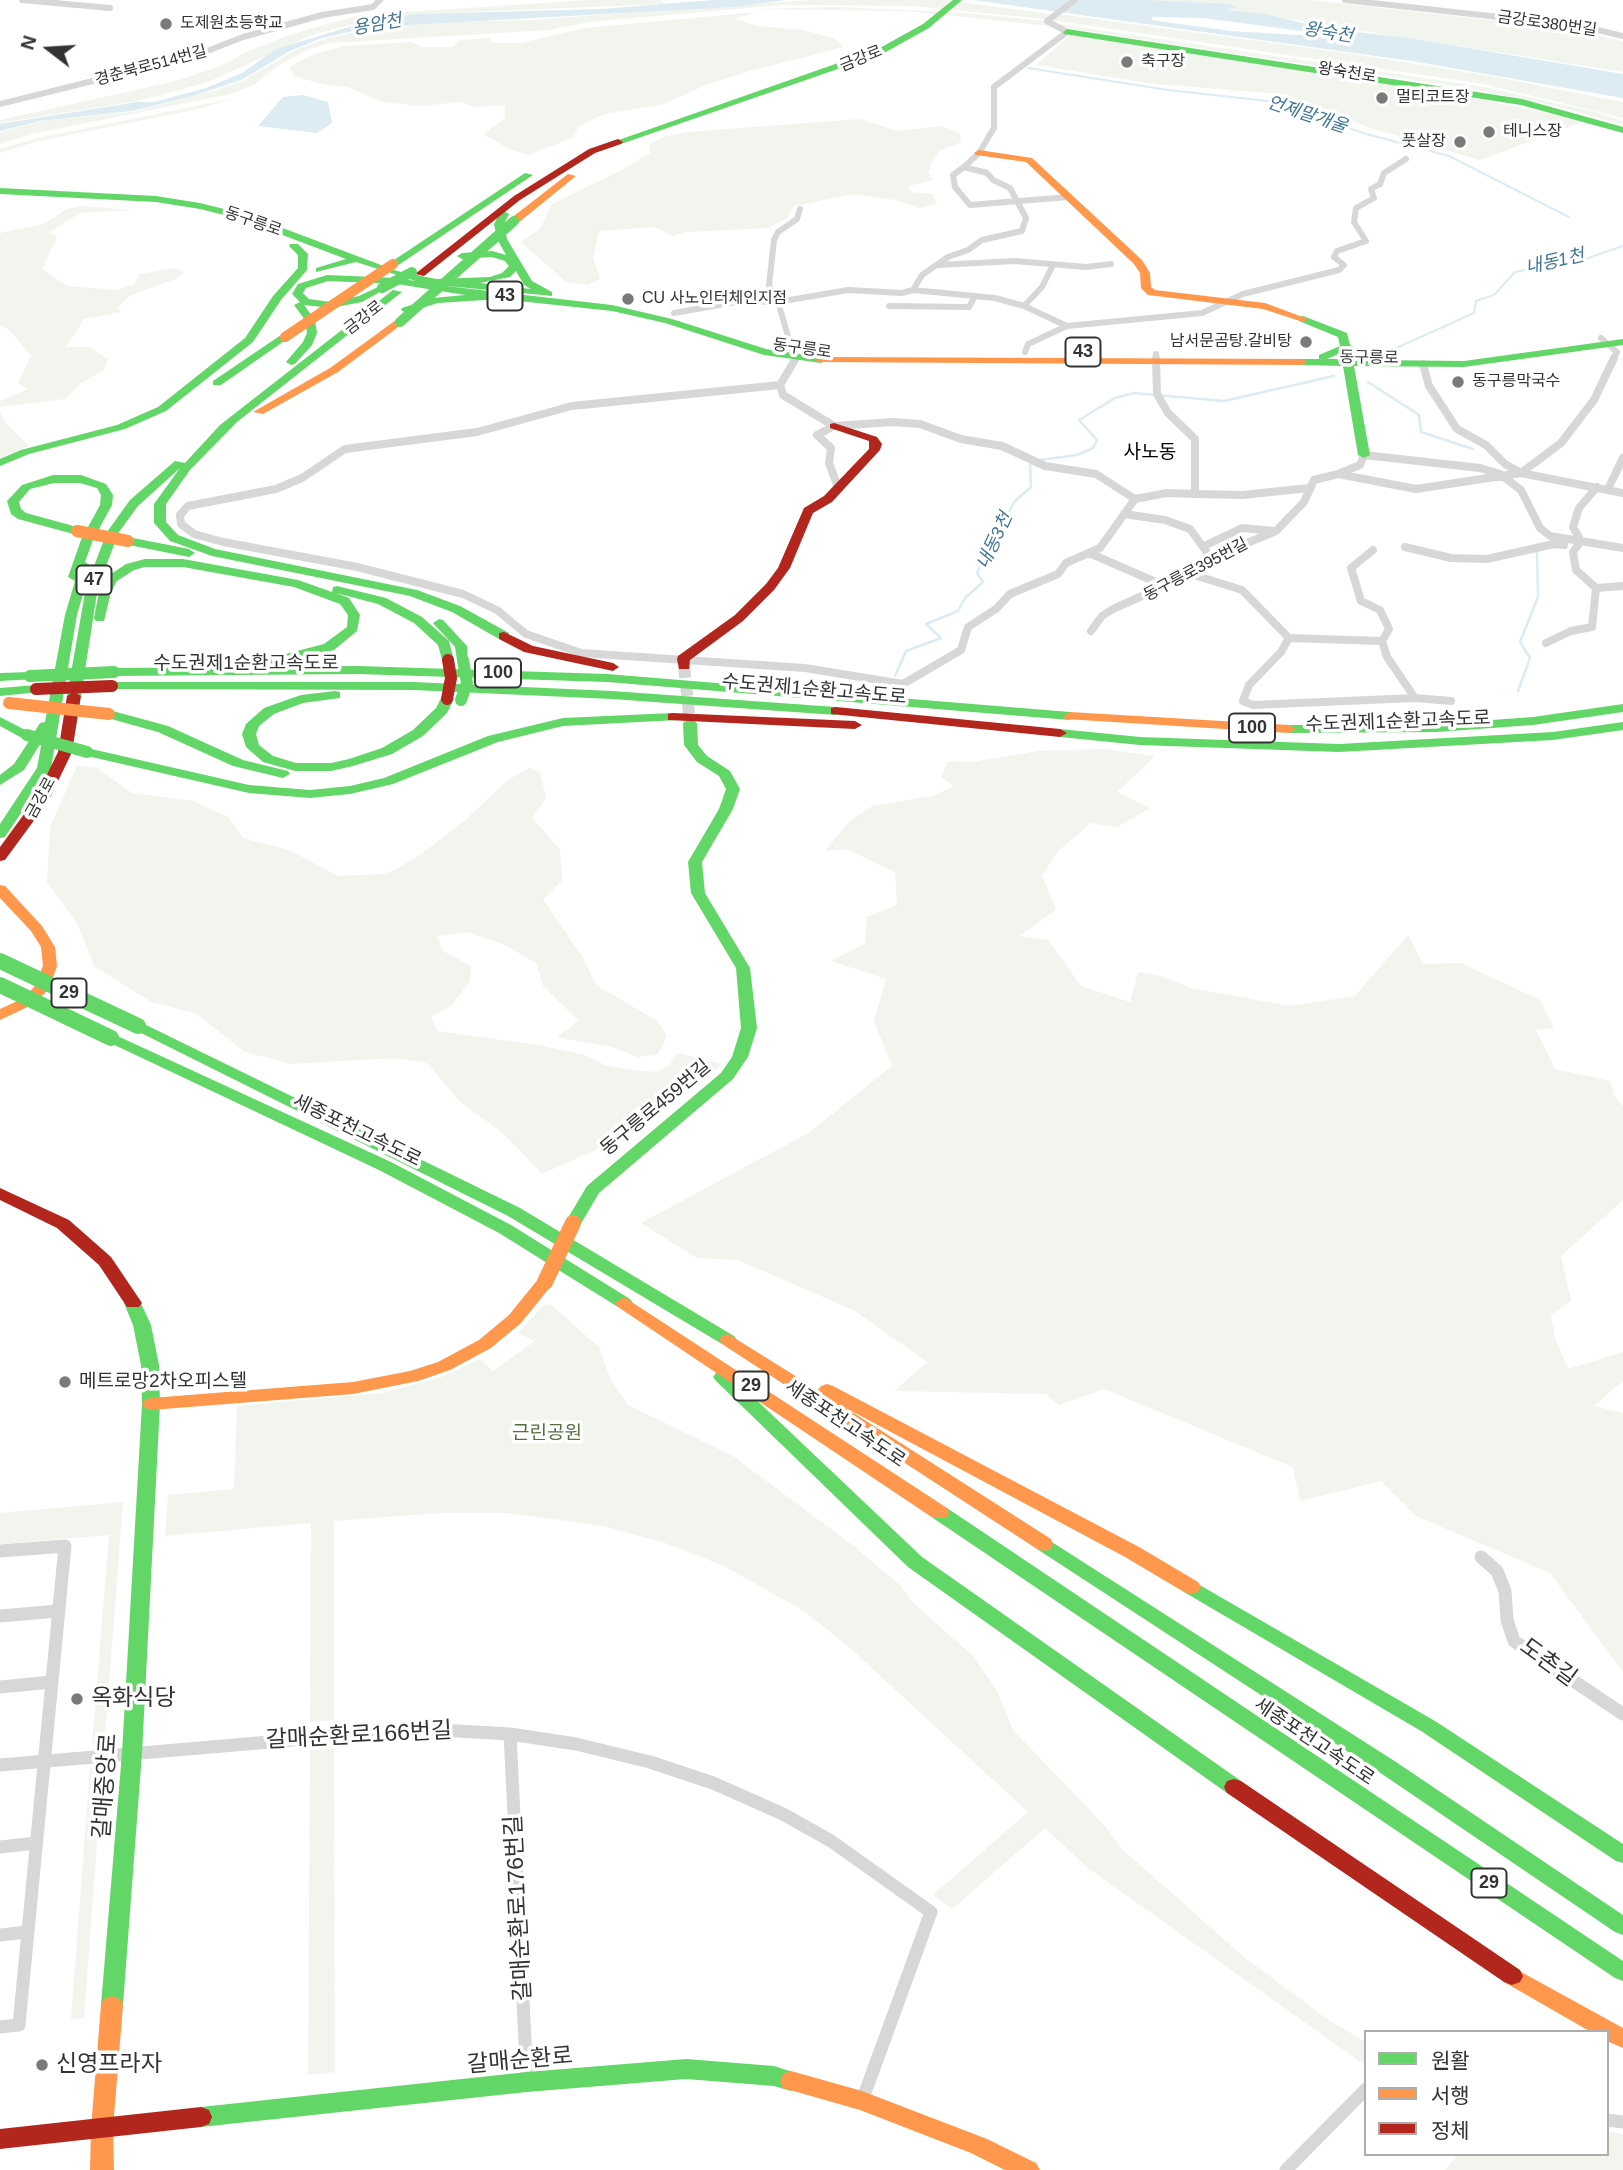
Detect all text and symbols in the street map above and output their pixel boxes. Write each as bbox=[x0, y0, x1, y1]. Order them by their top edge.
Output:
street label: 금강로380번길 bbox=[1496, 8, 1598, 40]
water label: 용암천 bbox=[351, 10, 403, 40]
north arrow bbox=[14, 14, 84, 84]
place label: 도제원초등학교 bbox=[180, 14, 283, 34]
marker: 도제원초등학교 bbox=[158, 16, 174, 32]
water label: 왕숙천 bbox=[1302, 18, 1354, 48]
text: N bbox=[16, 33, 40, 52]
street label: 경춘북로514번길 bbox=[93, 42, 209, 90]
street label: 금강로 bbox=[837, 42, 885, 76]
place label: 축구장 bbox=[1141, 52, 1185, 72]
marker: 축구장 bbox=[1119, 54, 1135, 70]
street label: 왕숙천로 bbox=[1316, 59, 1378, 87]
place label: 멀티코트장 bbox=[1396, 88, 1470, 108]
marker: 멀티코트장 bbox=[1374, 90, 1390, 106]
water label: 언제말개울 bbox=[1264, 92, 1350, 138]
place label: 테니스장 bbox=[1503, 122, 1562, 142]
marker: 테니스장 bbox=[1481, 124, 1497, 140]
place label: 풋살장 bbox=[1402, 132, 1446, 152]
marker: 풋살장 bbox=[1452, 134, 1468, 150]
street label: 동구릉로 bbox=[222, 203, 284, 241]
water label: 내동1천 bbox=[1523, 245, 1587, 279]
road number: 43 bbox=[488, 282, 522, 310]
place label: CU 사노인터체인지점 bbox=[642, 289, 787, 309]
marker: CU 사노인터체인지점 bbox=[620, 291, 636, 307]
street label: 금강로 bbox=[341, 297, 387, 339]
place label: 남서문곰탕.갈비탕 bbox=[1170, 332, 1292, 352]
marker: 남서문곰탕.갈비탕 bbox=[1298, 334, 1314, 350]
street label: 동구릉로 bbox=[772, 335, 832, 363]
road number: 43 bbox=[1066, 338, 1100, 366]
street label: 동구릉로 bbox=[1339, 348, 1399, 368]
place label: 동구릉막국수 bbox=[1472, 372, 1560, 392]
marker: 동구릉막국수 bbox=[1450, 374, 1466, 390]
district label: 사노동 bbox=[1124, 442, 1176, 464]
water label: 내동3천 bbox=[973, 509, 1017, 573]
street label: 동구릉로395번길 bbox=[1141, 535, 1251, 605]
road number: 47 bbox=[76, 566, 112, 594]
street label: 수도권제1순환고속도로 bbox=[153, 653, 339, 675]
road number: 100 bbox=[475, 658, 521, 688]
street label: 수도권제1순환고속도로 bbox=[721, 671, 907, 709]
street label: 수도권제1순환고속도로 bbox=[1305, 707, 1491, 737]
road number: 100 bbox=[1229, 714, 1275, 742]
street label: 금강로 bbox=[22, 774, 60, 822]
road number: 29 bbox=[52, 978, 86, 1008]
street label: 동구릉로459번길 bbox=[596, 1055, 716, 1161]
street label: 세종포천고속도로 bbox=[289, 1090, 425, 1172]
place label: 메트로망2차오피스텔 bbox=[79, 1371, 247, 1393]
road number: 29 bbox=[734, 1372, 768, 1400]
marker: 메트로망2차오피스텔 bbox=[57, 1374, 73, 1390]
street label: 세종포천고속도로 bbox=[781, 1375, 909, 1473]
park label: 근린공원 bbox=[512, 1423, 582, 1445]
street label: 도촌길 bbox=[1514, 1633, 1582, 1693]
place label: 옥화식당 bbox=[91, 1685, 176, 1713]
marker: 옥화식당 bbox=[69, 1691, 85, 1707]
street label: 세종포천고속도로 bbox=[1250, 1693, 1378, 1791]
street label: 갈매순환로166번길 bbox=[265, 1717, 453, 1755]
street label: 갈매중앙로 bbox=[89, 1732, 123, 1840]
street label: 갈매순환로176번길 bbox=[500, 1814, 538, 2002]
road number: 29 bbox=[1472, 1868, 1506, 1898]
legend bbox=[1364, 2030, 1609, 2156]
street label: 갈매순환로 bbox=[466, 2043, 574, 2079]
text: 원활 bbox=[1431, 2049, 1470, 2072]
place label: 신영프라자 bbox=[56, 2051, 162, 2079]
marker: 신영프라자 bbox=[34, 2057, 50, 2073]
text: 서행 bbox=[1431, 2084, 1470, 2107]
text: 정체 bbox=[1431, 2119, 1470, 2142]

